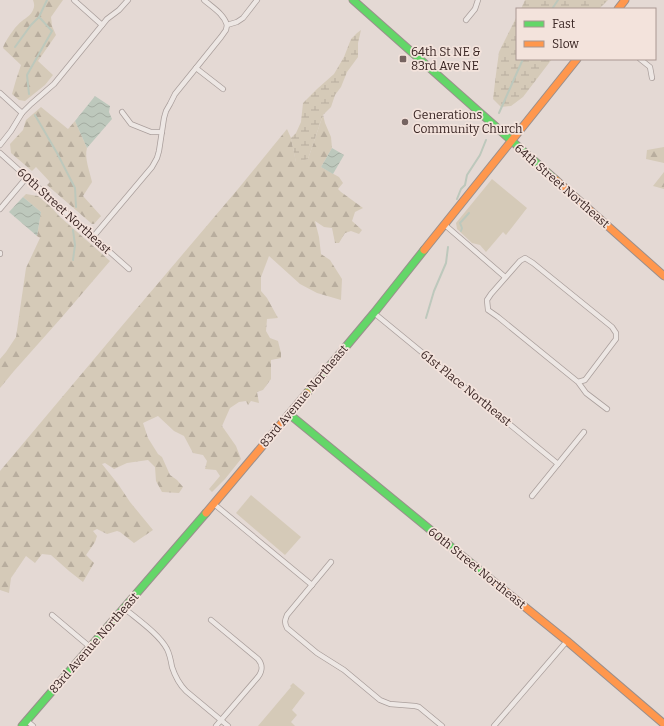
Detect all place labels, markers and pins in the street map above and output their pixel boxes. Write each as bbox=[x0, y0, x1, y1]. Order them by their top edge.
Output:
place label: 64th St NE & 83rd Ave NE bbox=[411, 45, 481, 73]
marker: 64th St NE & 83rd Ave NE bbox=[398, 54, 408, 64]
place label: Generations Community Church bbox=[413, 108, 523, 136]
marker: Generations Community Church bbox=[400, 117, 410, 127]

